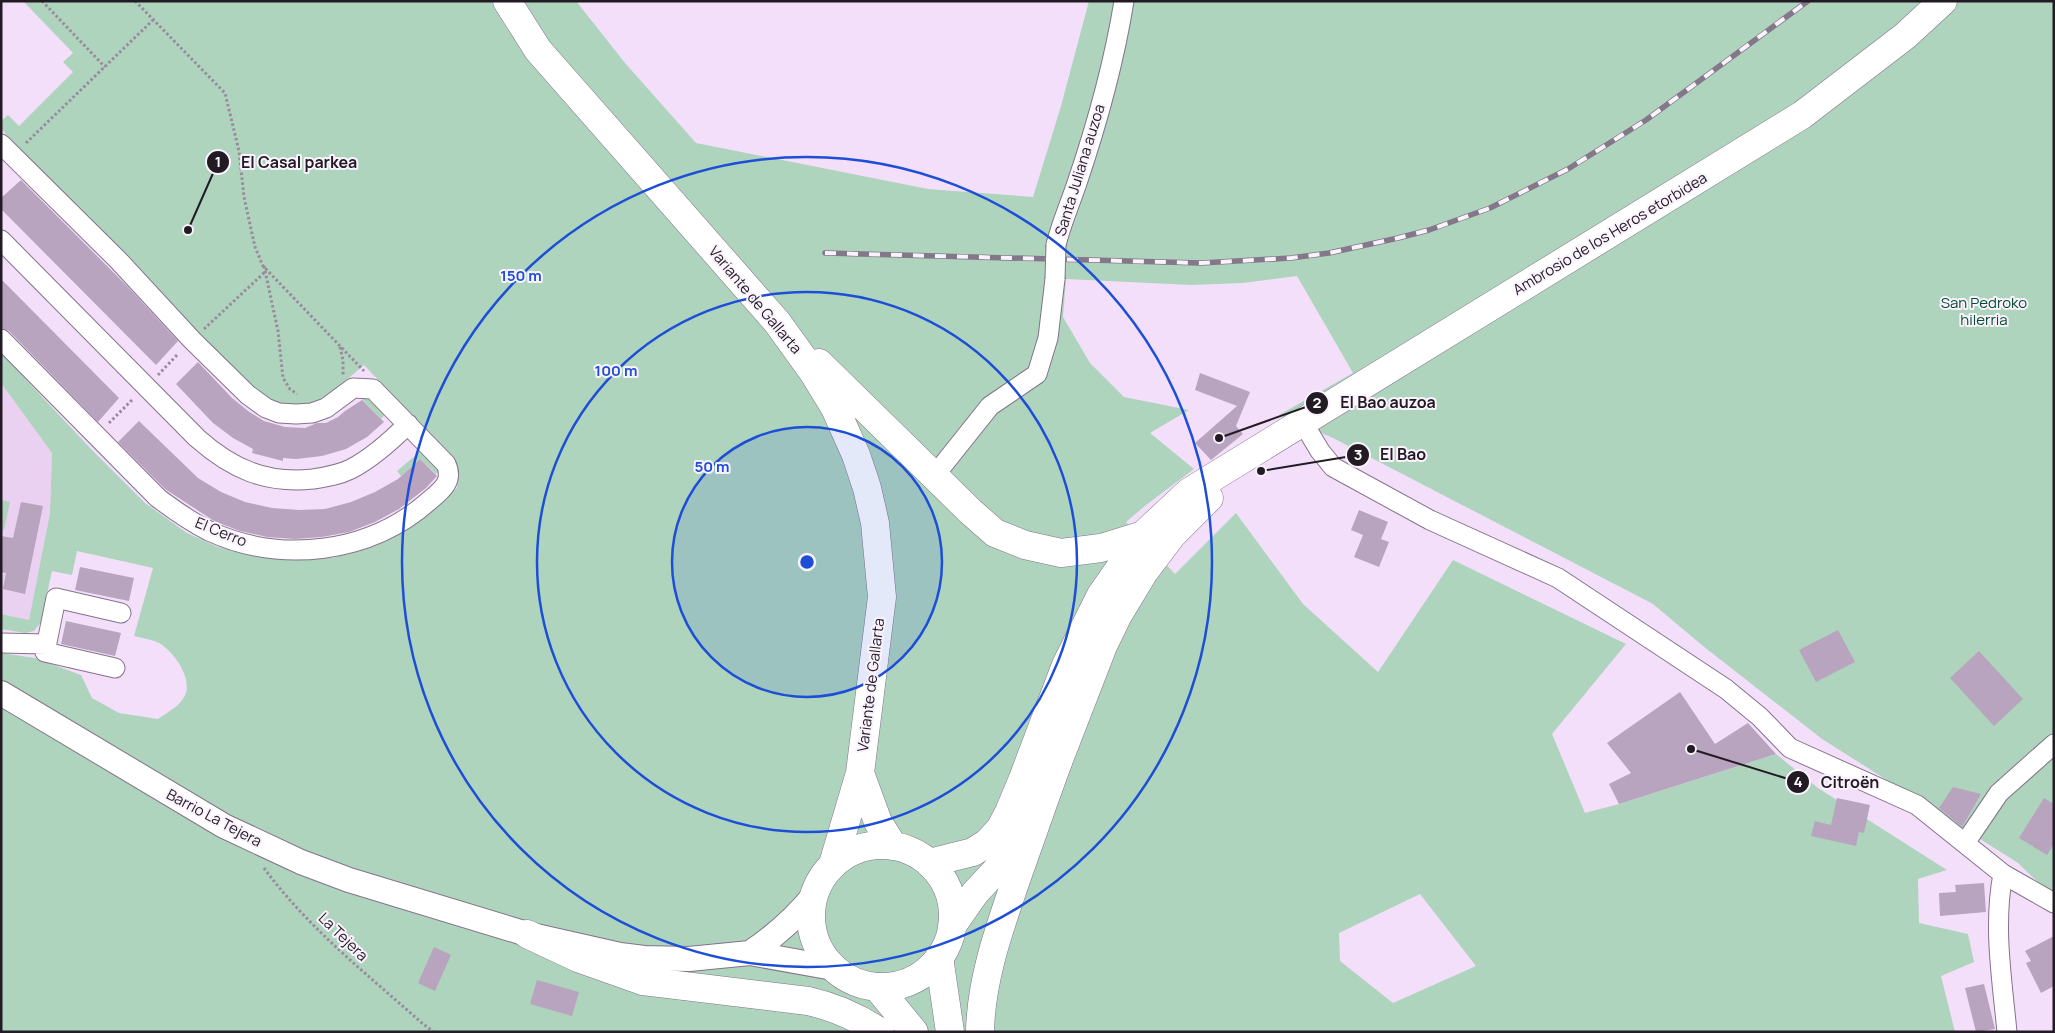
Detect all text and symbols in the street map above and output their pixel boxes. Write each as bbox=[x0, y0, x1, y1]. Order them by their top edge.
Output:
street label: Santa Juliana auzoa bbox=[1049, 101, 1110, 238]
callout: El Casal parkea bbox=[206, 147, 367, 178]
text: 1 bbox=[215, 151, 221, 172]
text: El Casal parkea bbox=[241, 151, 357, 173]
street label: Ambrosio de los Heros etorbidea bbox=[1509, 167, 1711, 300]
street label: Variante de Gallarta bbox=[704, 241, 807, 358]
text: 150 m bbox=[500, 265, 542, 286]
park label: San Pedroko hilerria bbox=[1941, 292, 2027, 330]
text: 100 m bbox=[595, 360, 637, 381]
callout: El Bao auzoa bbox=[1305, 387, 1446, 418]
text: El Bao auzoa bbox=[1340, 391, 1436, 413]
text: 2 bbox=[1313, 392, 1322, 413]
callout: El Bao bbox=[1345, 439, 1437, 470]
text: El Bao bbox=[1380, 443, 1426, 465]
text: 3 bbox=[1354, 444, 1362, 465]
text: 50 m bbox=[694, 456, 730, 477]
street label: El Cerro bbox=[192, 512, 250, 551]
centre of rings bbox=[798, 553, 816, 571]
street label: Variante de Gallarta bbox=[852, 617, 889, 753]
callout: Citroën bbox=[1785, 767, 1889, 798]
text: 4 bbox=[1793, 771, 1803, 792]
text: Citroën bbox=[1821, 771, 1879, 793]
street label: Barrio La Tejera bbox=[163, 784, 266, 852]
street label: La Tejera bbox=[314, 908, 373, 966]

